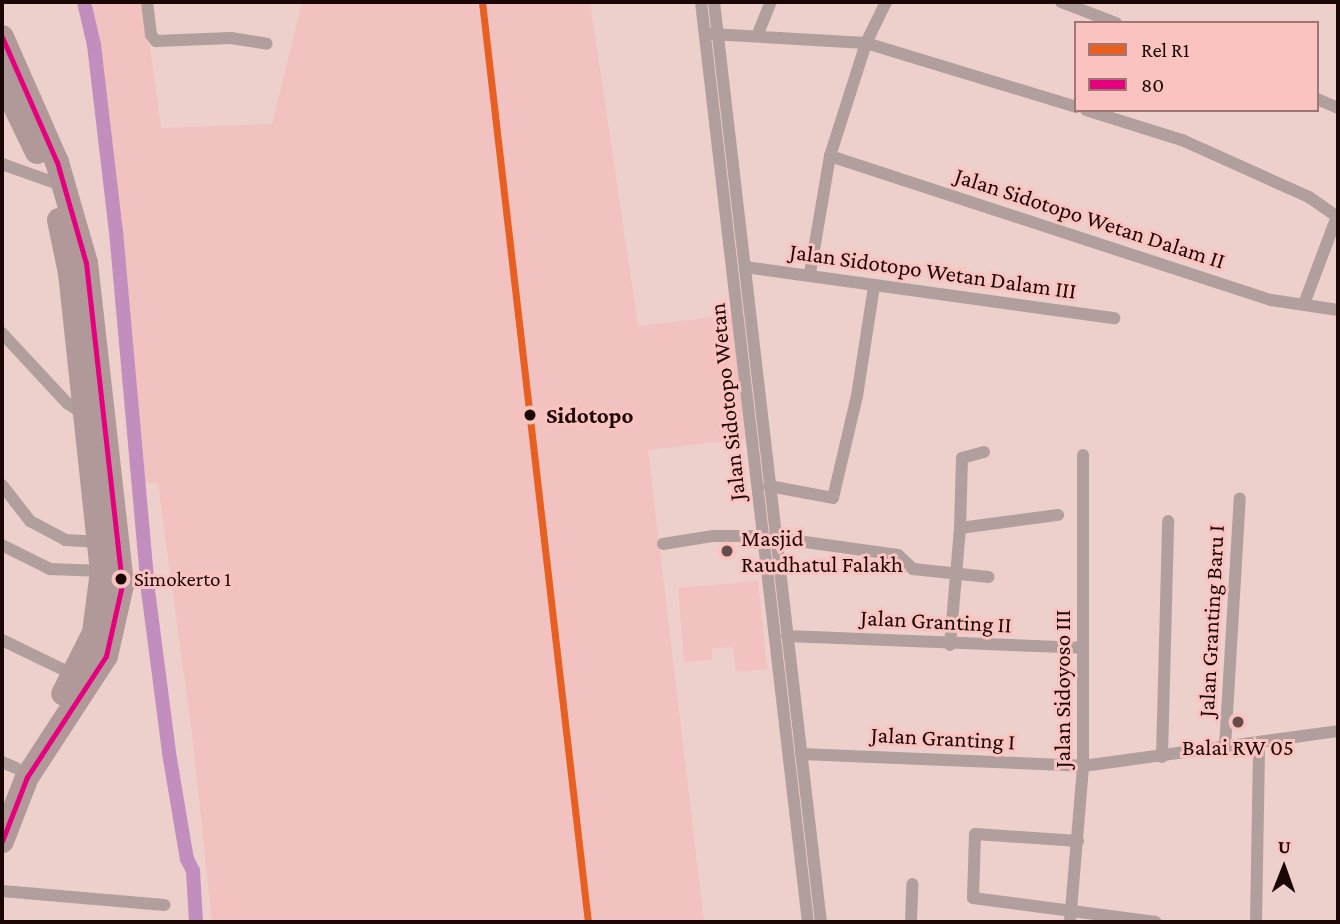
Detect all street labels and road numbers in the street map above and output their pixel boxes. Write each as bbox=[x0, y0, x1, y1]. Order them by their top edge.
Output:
street label: Jalan Sidotopo Wetan Dalam II bbox=[952, 161, 1228, 275]
street label: Jalan Sidotopo Wetan Dalam III bbox=[788, 237, 1078, 305]
street label: Jalan Sidotopo Wetan bbox=[703, 302, 751, 502]
street label: Jalan Granting Baru I bbox=[1192, 524, 1230, 718]
street label: Jalan Granting II bbox=[860, 603, 1012, 639]
street label: Jalan Sidoyoso III bbox=[1048, 610, 1076, 768]
street label: Jalan Granting I bbox=[870, 720, 1016, 756]

